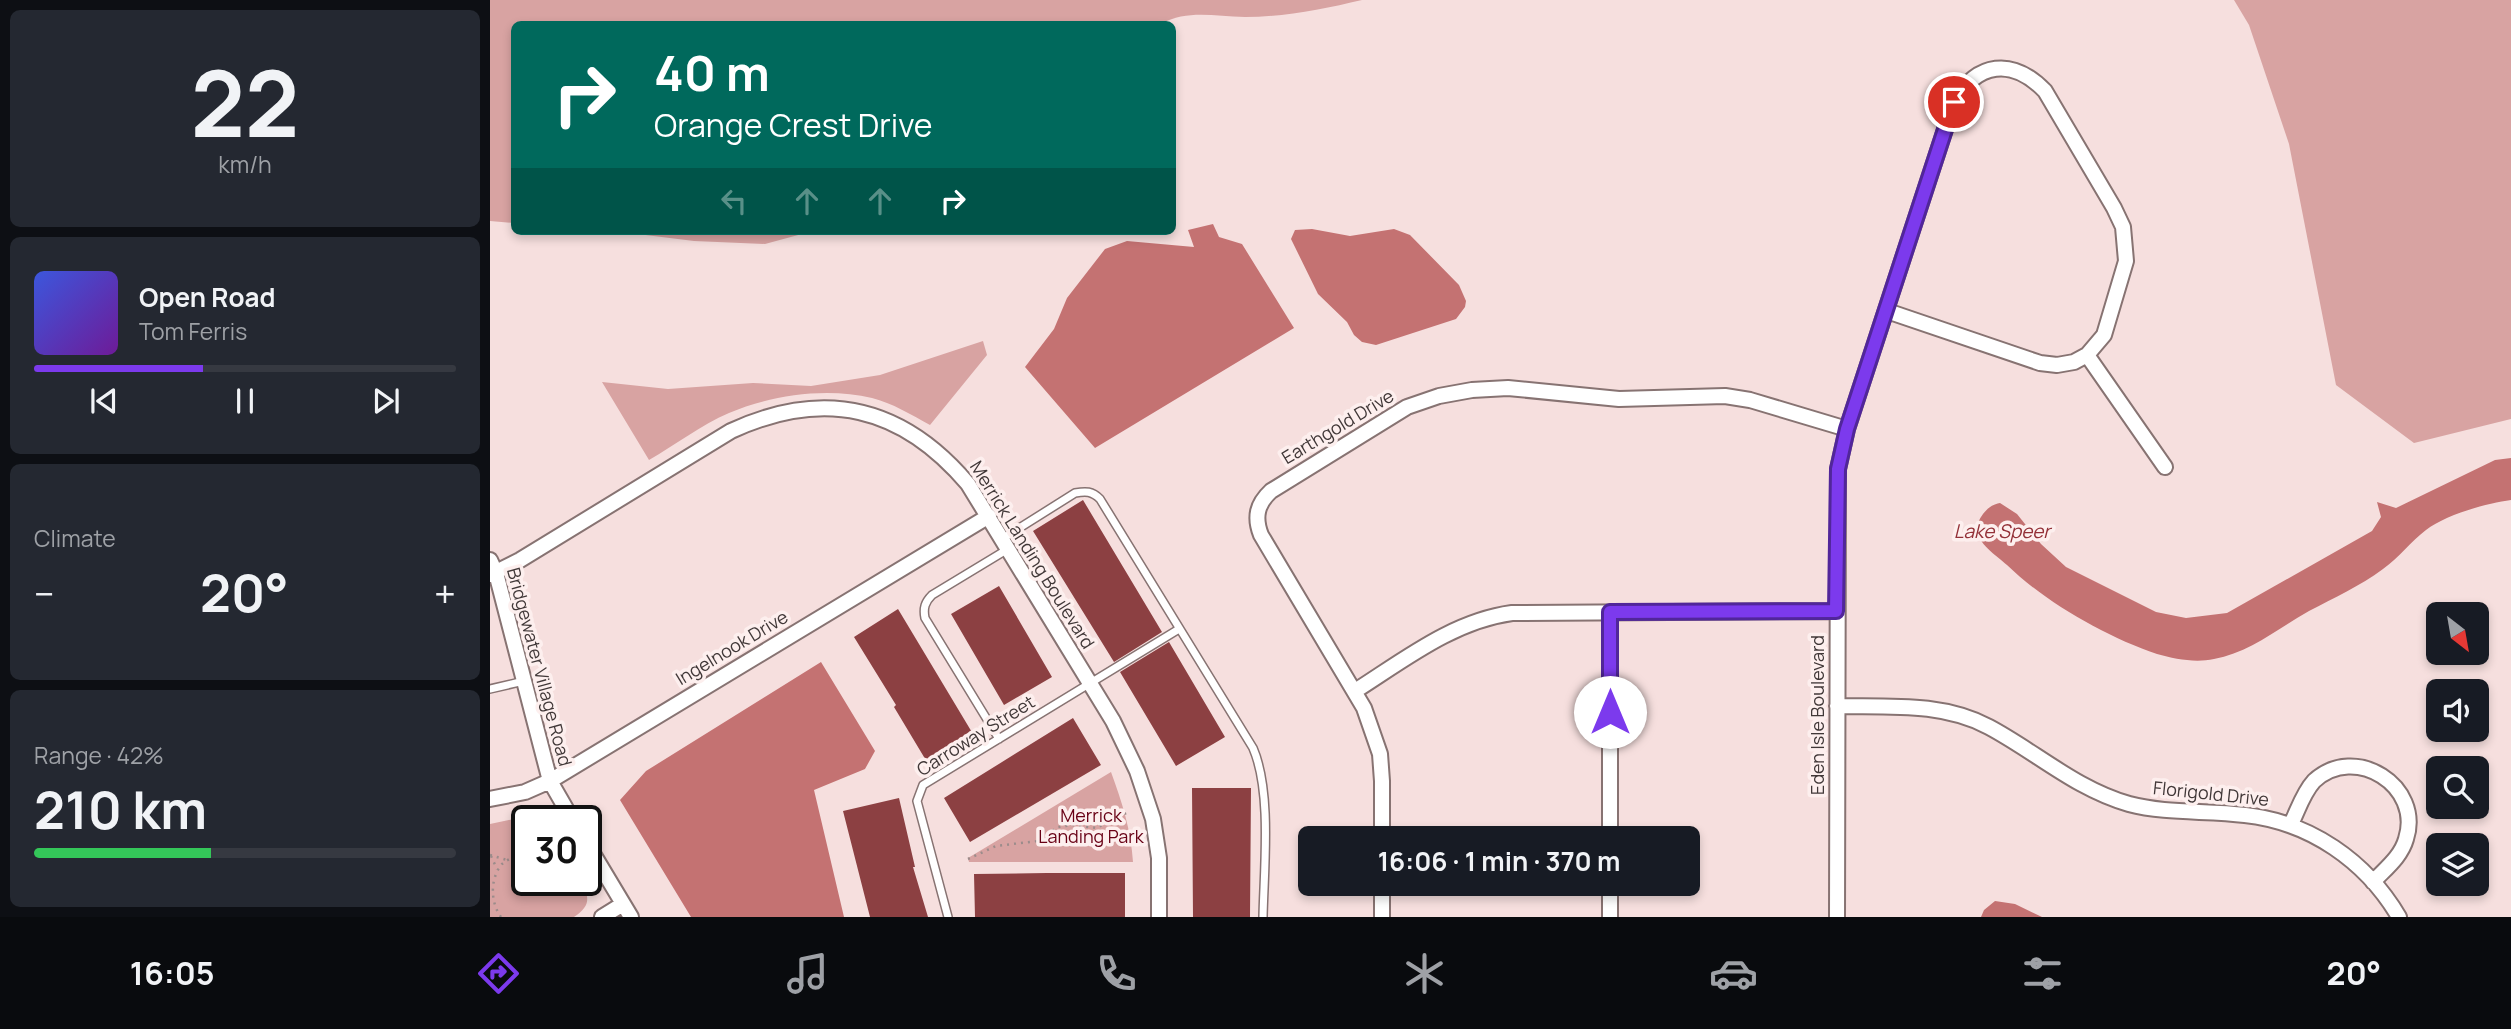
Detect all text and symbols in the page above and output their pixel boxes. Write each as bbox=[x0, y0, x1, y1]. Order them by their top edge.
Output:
text: 40 m bbox=[654, 39, 770, 106]
text: 22 bbox=[191, 40, 299, 164]
icon: right bbox=[539, 49, 630, 140]
pin bbox=[1924, 72, 1984, 132]
icon: arrive bbox=[1935, 83, 1973, 121]
text: Orange Crest Drive bbox=[654, 103, 933, 147]
text: km/h bbox=[218, 148, 272, 180]
icon: left bbox=[715, 182, 753, 220]
icon: ahead bbox=[788, 182, 826, 220]
icon: ahead bbox=[861, 182, 899, 220]
icon: right bbox=[934, 182, 972, 220]
text: Open Road bbox=[139, 279, 275, 315]
text: Tom Ferris bbox=[139, 315, 247, 347]
icon: previous bbox=[85, 382, 123, 420]
icon: pause bbox=[226, 382, 264, 420]
icon: next bbox=[367, 382, 405, 420]
street label: Earthgold Drive bbox=[1277, 383, 1398, 469]
street label: Merrick Landing Boulevard bbox=[965, 456, 1101, 653]
water label: Lake Speer bbox=[1954, 518, 2052, 544]
text: Climate bbox=[34, 522, 116, 554]
text: 20° bbox=[200, 557, 289, 628]
street label: Bridgewater Village Road bbox=[502, 565, 578, 769]
text: − bbox=[34, 567, 55, 619]
text: + bbox=[434, 567, 456, 619]
north arrow bbox=[2426, 602, 2488, 665]
map controls bbox=[2426, 602, 2489, 896]
street label: Ingelnook Drive bbox=[671, 604, 792, 690]
street label: Eden Isle Boulevard bbox=[1805, 635, 1829, 795]
position arrow bbox=[1573, 675, 1647, 749]
button: sound bbox=[2426, 679, 2489, 742]
street label: Carroway Street bbox=[912, 689, 1039, 781]
text: Range · 42% bbox=[34, 739, 164, 771]
button: search bbox=[2426, 756, 2489, 819]
text: 210 km bbox=[34, 774, 207, 845]
street label: Florigold Drive bbox=[2152, 775, 2270, 811]
park label: Merrick Landing Park bbox=[1038, 803, 1145, 848]
speed limit sign: 30 bbox=[511, 805, 602, 896]
button: layers bbox=[2426, 833, 2489, 896]
text: 16:06 · 1 min · 370 m bbox=[1378, 843, 1620, 879]
icon: directions bbox=[474, 949, 523, 998]
icon: music bbox=[783, 949, 832, 998]
icon: phone bbox=[1092, 949, 1141, 998]
icon: climate bbox=[1400, 949, 1449, 998]
icon: car bbox=[1709, 949, 1758, 998]
icon: filters bbox=[2018, 949, 2067, 998]
text: 16:05 bbox=[130, 951, 215, 995]
text: 20° bbox=[2327, 951, 2381, 995]

